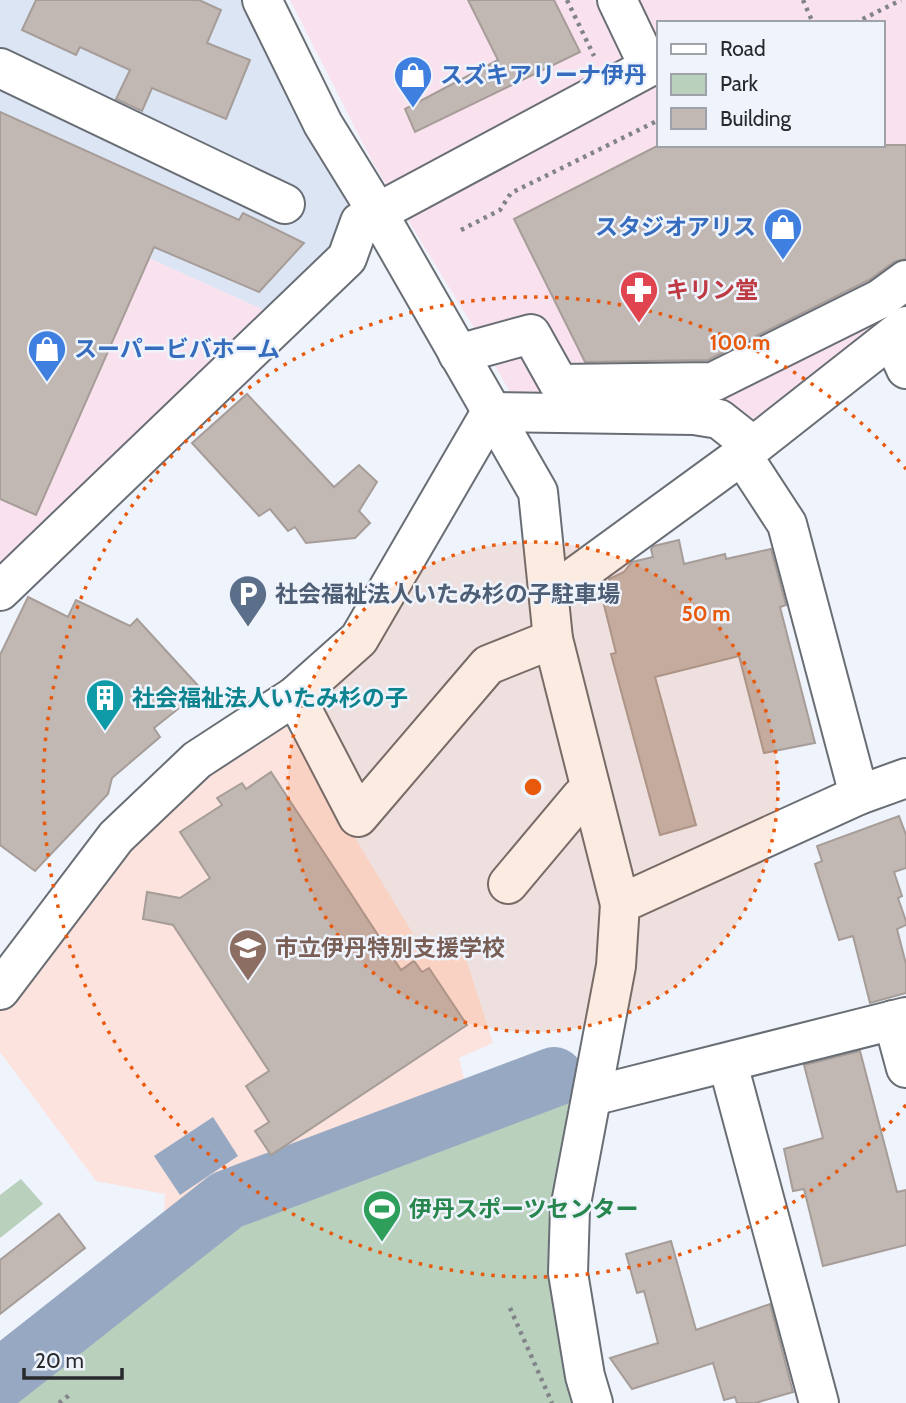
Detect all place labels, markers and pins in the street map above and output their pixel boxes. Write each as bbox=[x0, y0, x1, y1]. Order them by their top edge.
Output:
shop icon: スズキアリーナ伊丹 bbox=[392, 54, 434, 109]
place label: スズキアリーナ伊丹 bbox=[440, 61, 647, 89]
shop icon: スタジオアリス bbox=[762, 206, 804, 261]
place label: スタジオアリス bbox=[595, 213, 756, 241]
pharmacy icon: キリン堂 bbox=[618, 269, 660, 324]
place label: キリン堂 bbox=[666, 276, 758, 304]
shop icon: スーパービバホーム bbox=[26, 328, 68, 383]
place label: スーパービバホーム bbox=[74, 335, 280, 363]
parking icon: 社会福祉法人いたみ杉の子駐車場 bbox=[227, 573, 269, 628]
place label: 社会福祉法人いたみ杉の子駐車場 bbox=[275, 580, 620, 608]
building icon: 社会福祉法人いたみ杉の子 bbox=[84, 677, 126, 732]
place label: 社会福祉法人いたみ杉の子 bbox=[132, 684, 408, 712]
centre of rings bbox=[521, 775, 545, 799]
school or university icon: 市立伊丹特別支援学校 bbox=[227, 927, 269, 982]
place label: 市立伊丹特別支援学校 bbox=[275, 934, 505, 962]
sports icon: 伊丹スポーツセンター bbox=[361, 1188, 403, 1243]
place label: 伊丹スポーツセンター bbox=[409, 1195, 639, 1223]

